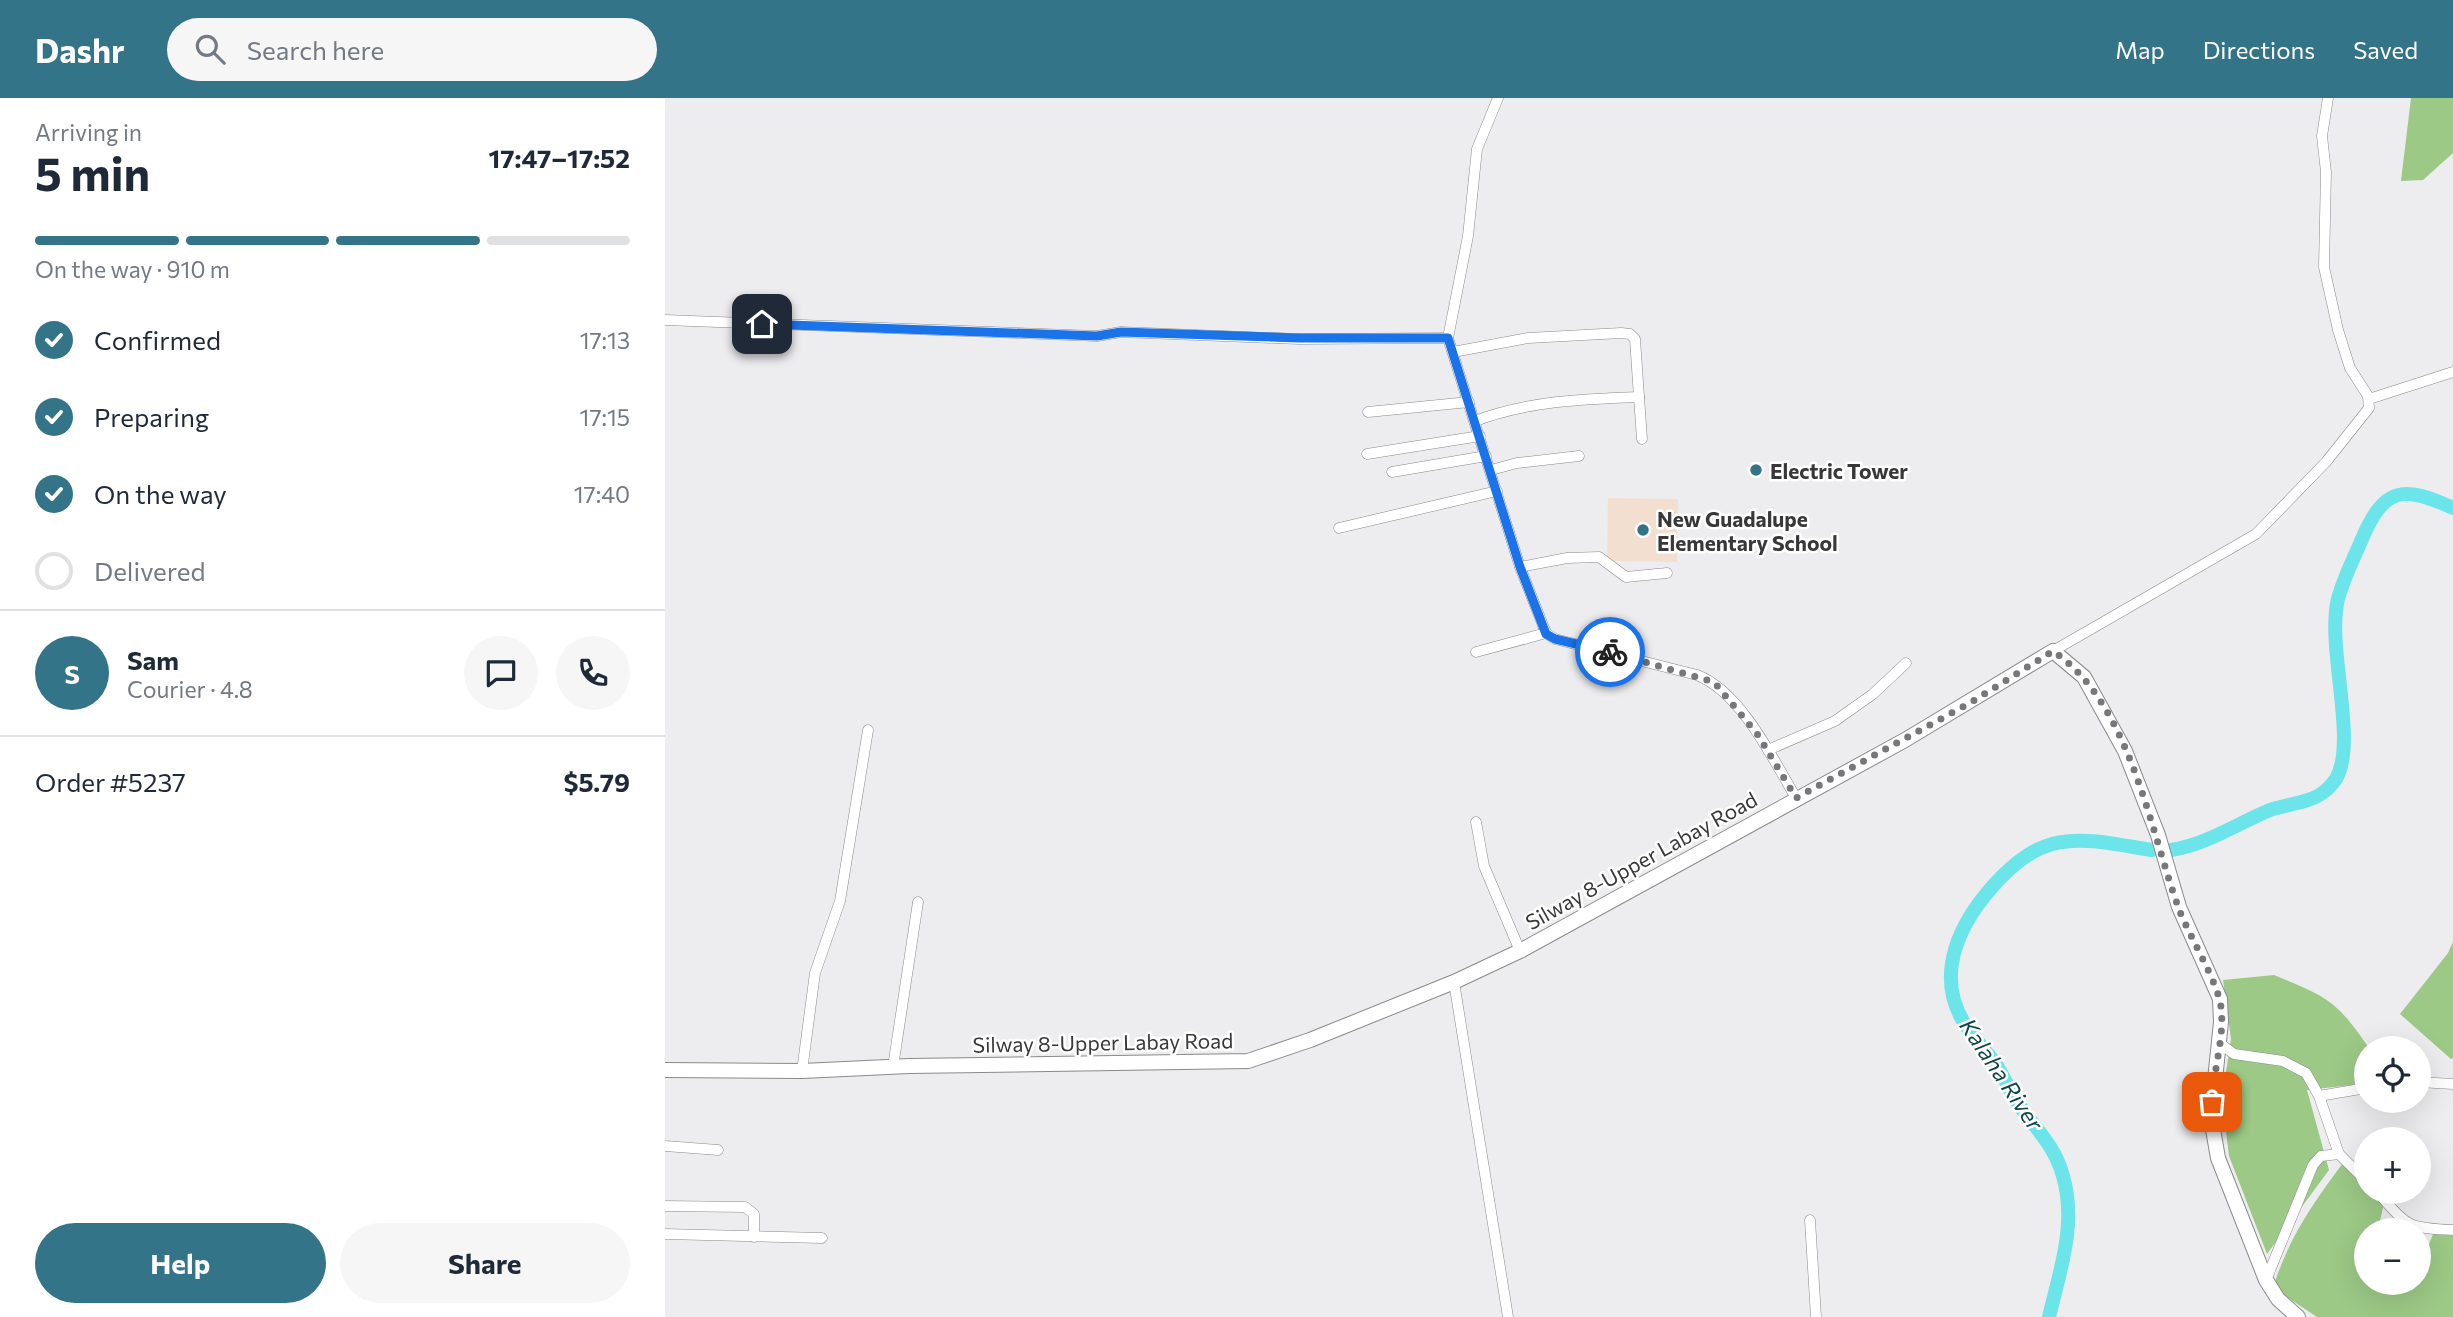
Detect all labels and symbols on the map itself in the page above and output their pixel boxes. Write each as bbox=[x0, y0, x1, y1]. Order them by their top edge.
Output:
pin bbox=[732, 294, 792, 354]
place label: Electric Tower bbox=[1770, 458, 1908, 483]
marker: Electric Tower bbox=[1748, 462, 1764, 478]
place label: New Guadalupe Elementary School bbox=[1657, 506, 1838, 555]
marker: New Guadalupe Elementary School bbox=[1635, 522, 1651, 538]
courier bbox=[1575, 617, 1645, 687]
street label: Silway 8-Upper Labay Road bbox=[1521, 786, 1761, 934]
water label: Kalaha River bbox=[1954, 1013, 2050, 1136]
street label: Silway 8-Upper Labay Road bbox=[972, 1027, 1234, 1057]
pin bbox=[2182, 1072, 2242, 1132]

